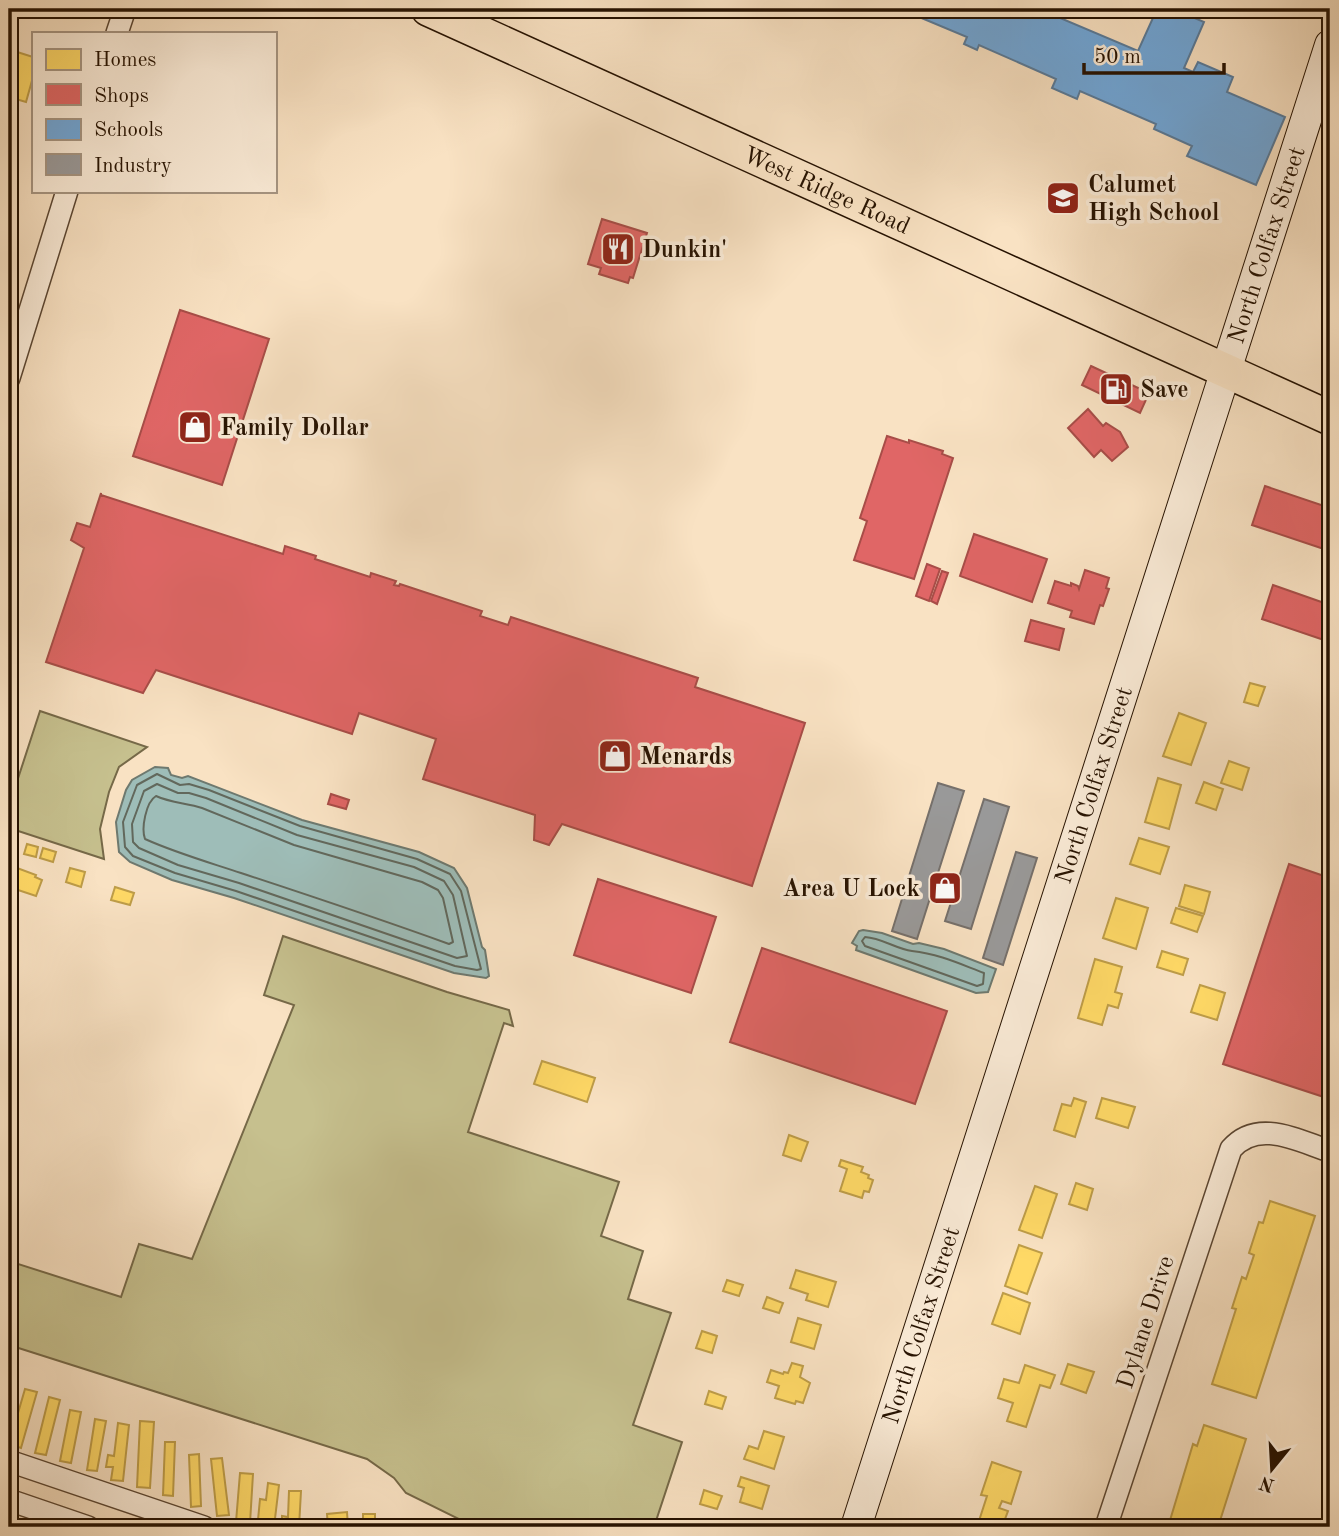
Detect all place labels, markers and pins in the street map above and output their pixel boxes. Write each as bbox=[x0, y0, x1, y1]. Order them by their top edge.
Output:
place label: Calumet High School bbox=[1088, 174, 1219, 226]
school or university icon: Calumet High School bbox=[1044, 179, 1082, 217]
restaurant icon: Dunkin' bbox=[599, 230, 637, 268]
place label: Dunkin' bbox=[642, 239, 727, 263]
fuel station icon: Save bbox=[1097, 370, 1135, 408]
place label: Save bbox=[1140, 379, 1189, 403]
shop icon: Family Dollar bbox=[176, 408, 214, 446]
place label: Family Dollar bbox=[220, 417, 369, 441]
shop icon: Menards bbox=[596, 737, 634, 775]
place label: Menards bbox=[640, 746, 732, 770]
shop icon: Area U Lock bbox=[926, 869, 964, 907]
place label: Area U Lock bbox=[783, 878, 920, 902]

